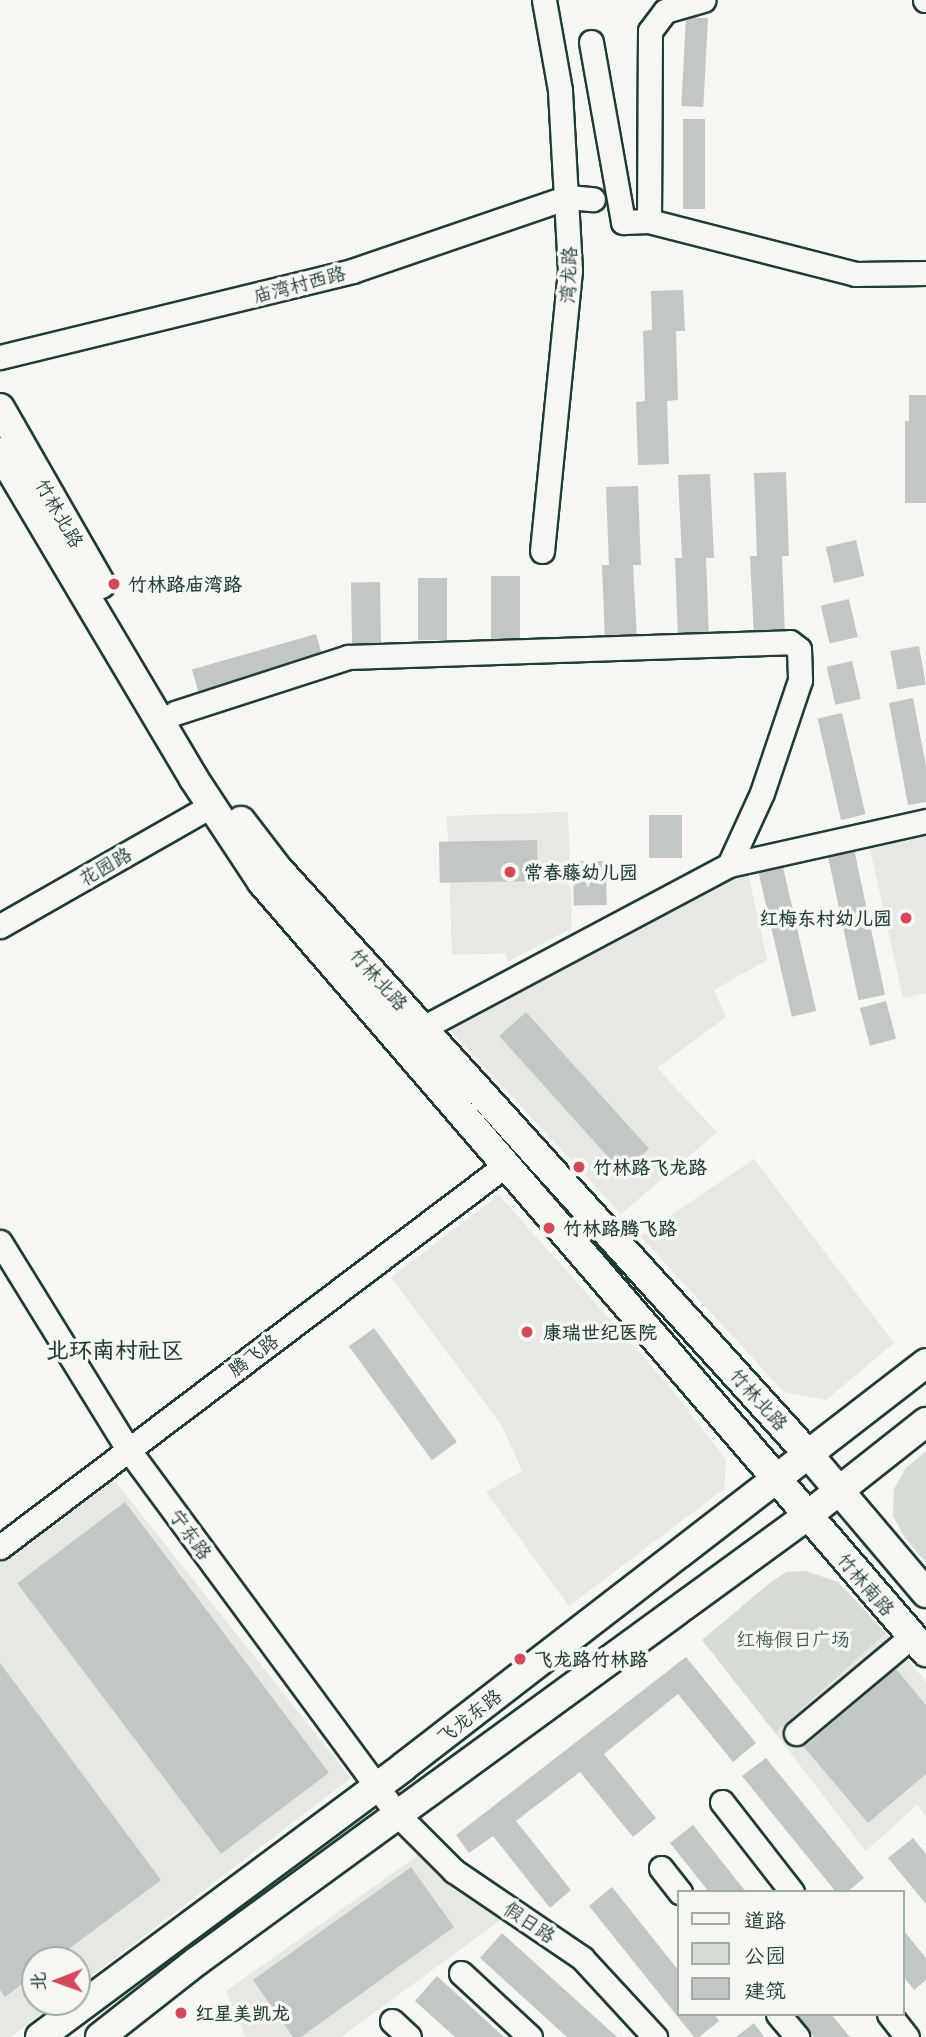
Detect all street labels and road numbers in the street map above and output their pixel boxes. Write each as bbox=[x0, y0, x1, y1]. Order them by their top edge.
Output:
street label: 湾龙路 bbox=[556, 246, 580, 304]
street label: 庙湾村西路 bbox=[250, 261, 348, 307]
street label: 竹林北路 bbox=[31, 474, 89, 552]
street label: 花园路 bbox=[75, 842, 135, 890]
street label: 竹林北路 bbox=[345, 943, 413, 1015]
street label: 腾飞路 bbox=[223, 1329, 283, 1381]
street label: 竹林北路 bbox=[725, 1363, 793, 1435]
street label: 宁东路 bbox=[165, 1504, 217, 1564]
street label: 竹林南路 bbox=[832, 1548, 900, 1620]
street label: 飞龙东路 bbox=[432, 1684, 506, 1748]
street label: 假日路 bbox=[500, 1897, 560, 1947]

